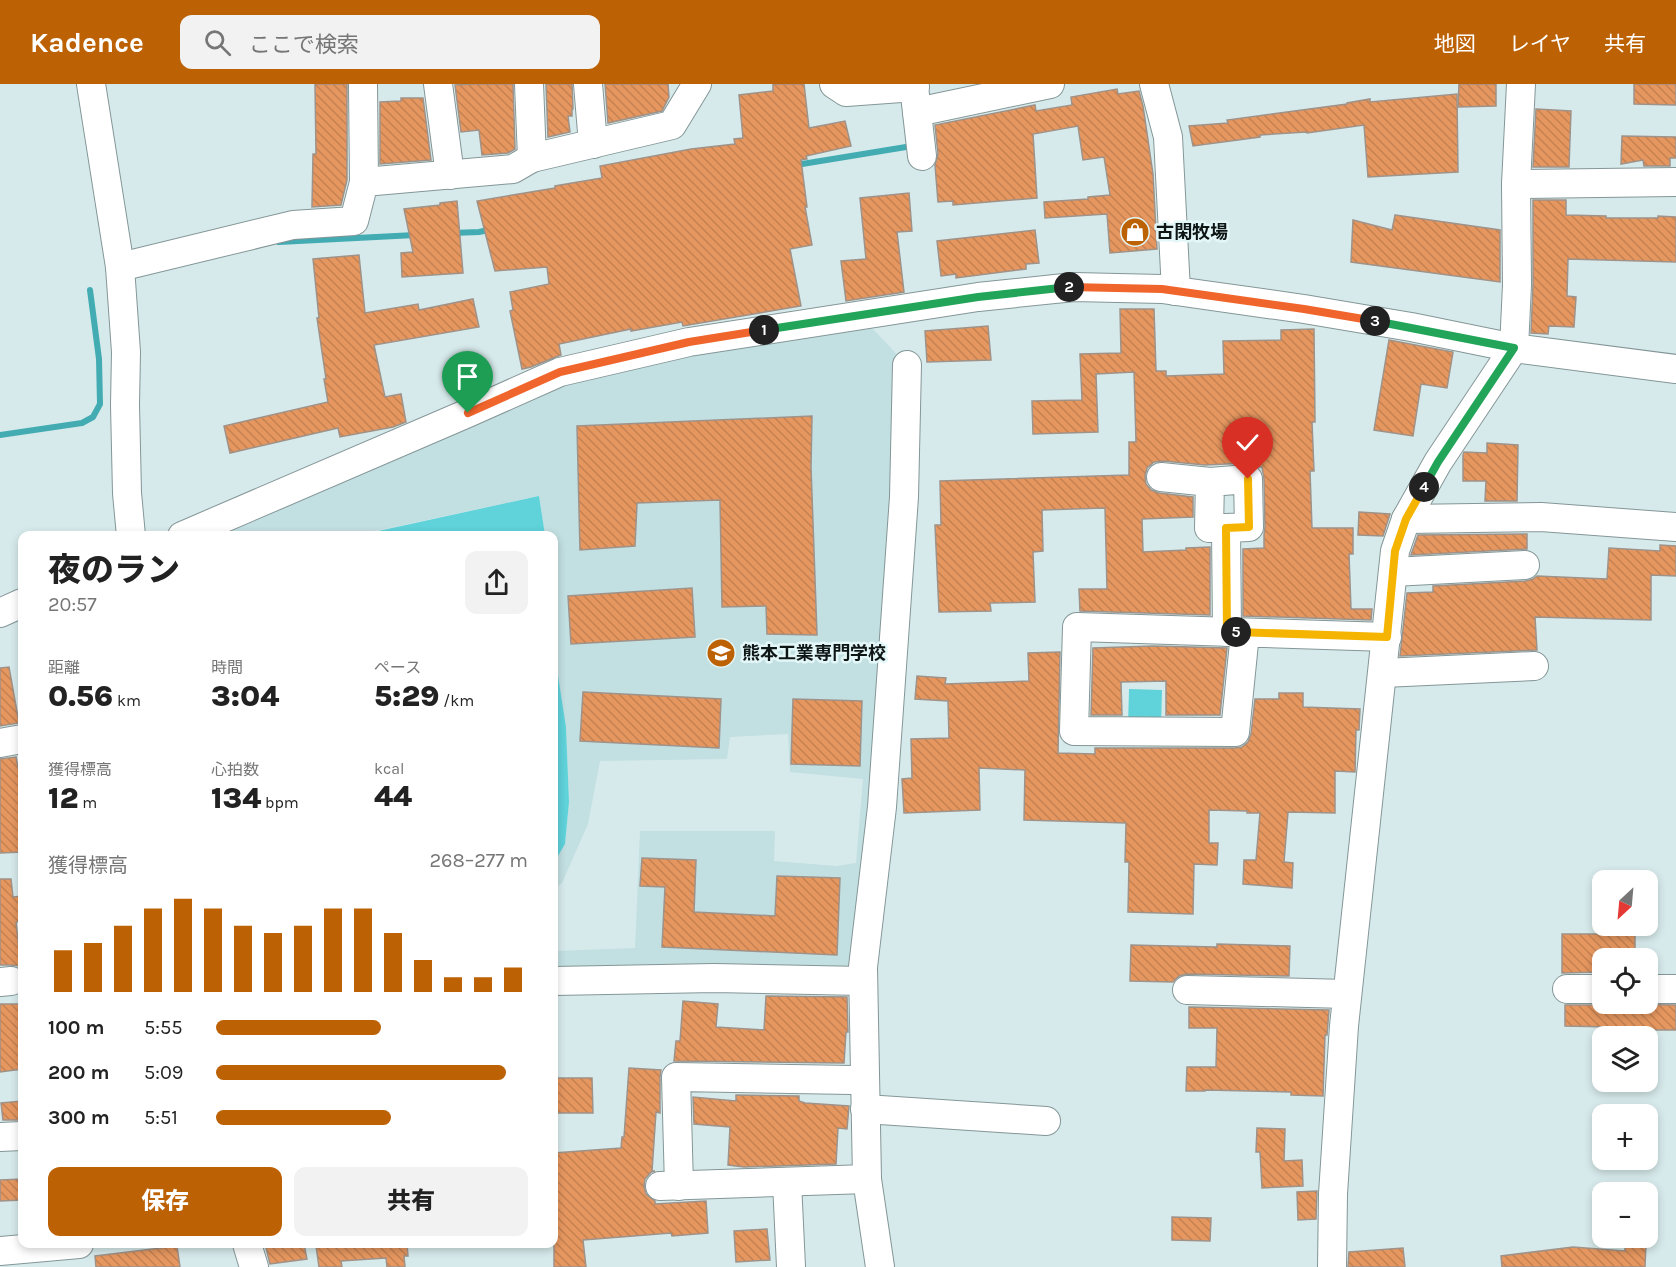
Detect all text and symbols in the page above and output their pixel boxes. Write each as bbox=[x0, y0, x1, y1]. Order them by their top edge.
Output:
search box bbox=[180, 15, 600, 69]
text: Kadence bbox=[30, 26, 144, 59]
icon: search bbox=[201, 26, 234, 59]
text: ここで検索 bbox=[249, 32, 359, 58]
text: 地図 bbox=[1434, 32, 1476, 56]
text: レイヤ bbox=[1509, 32, 1571, 56]
text: 共有 bbox=[1604, 32, 1646, 56]
shop icon: 古閑牧場 bbox=[1119, 216, 1151, 248]
place label: 古閑牧場 bbox=[1156, 221, 1228, 243]
pin: 2 bbox=[1054, 272, 1084, 302]
text: 2 bbox=[1064, 277, 1074, 296]
pin: 3 bbox=[1360, 306, 1390, 336]
text: 3 bbox=[1370, 311, 1380, 330]
pin: 1 bbox=[749, 315, 779, 345]
text: 1 bbox=[761, 320, 767, 339]
pin bbox=[442, 351, 493, 413]
icon: arrive bbox=[451, 360, 484, 393]
pin bbox=[1222, 417, 1273, 479]
icon: check bbox=[1231, 426, 1264, 459]
pin: 4 bbox=[1409, 472, 1439, 502]
text: 4 bbox=[1419, 477, 1429, 496]
text: 夜のラン bbox=[48, 551, 180, 589]
button: share bbox=[465, 551, 528, 614]
text: 20:57 bbox=[48, 593, 97, 616]
pin: 5 bbox=[1221, 617, 1251, 647]
text: 5 bbox=[1231, 622, 1241, 641]
school or university icon: 熊本工業専門学校 bbox=[705, 637, 737, 669]
place label: 熊本工業専門学校 bbox=[742, 642, 886, 664]
text: 距離 bbox=[48, 658, 80, 677]
text: 時間 bbox=[211, 658, 243, 677]
text: ペース bbox=[374, 658, 421, 677]
text: 0.56 bbox=[48, 678, 113, 714]
text: 3:04 bbox=[211, 678, 279, 714]
text: 5:29 bbox=[374, 678, 440, 714]
text: km bbox=[113, 691, 141, 710]
text: /km bbox=[440, 691, 474, 710]
text: kcal bbox=[374, 759, 405, 778]
text: 獲得標高 bbox=[48, 760, 112, 779]
text: 心拍数 bbox=[211, 760, 259, 779]
text: 44 bbox=[374, 778, 412, 814]
text: 12 bbox=[48, 780, 78, 816]
text: 134 bbox=[211, 780, 261, 816]
text: m bbox=[78, 793, 97, 812]
text: bpm bbox=[261, 793, 299, 812]
text: 268–277 m bbox=[429, 849, 528, 872]
text: 獲得標高 bbox=[48, 854, 128, 877]
north arrow bbox=[1592, 870, 1658, 936]
map controls bbox=[1592, 870, 1658, 1248]
button: locate bbox=[1592, 948, 1658, 1014]
text: 100 m bbox=[48, 1016, 104, 1039]
text: 5:55 bbox=[144, 1016, 182, 1039]
button: layers bbox=[1592, 1026, 1658, 1092]
text: 200 m bbox=[48, 1061, 109, 1084]
text: 5:09 bbox=[144, 1061, 183, 1084]
button: + bbox=[1592, 1104, 1658, 1170]
text: 300 m bbox=[48, 1106, 110, 1129]
text: 5:51 bbox=[144, 1106, 178, 1129]
button: 保存 bbox=[48, 1167, 282, 1236]
button: 共有 bbox=[294, 1167, 528, 1236]
button: − bbox=[1592, 1182, 1658, 1248]

